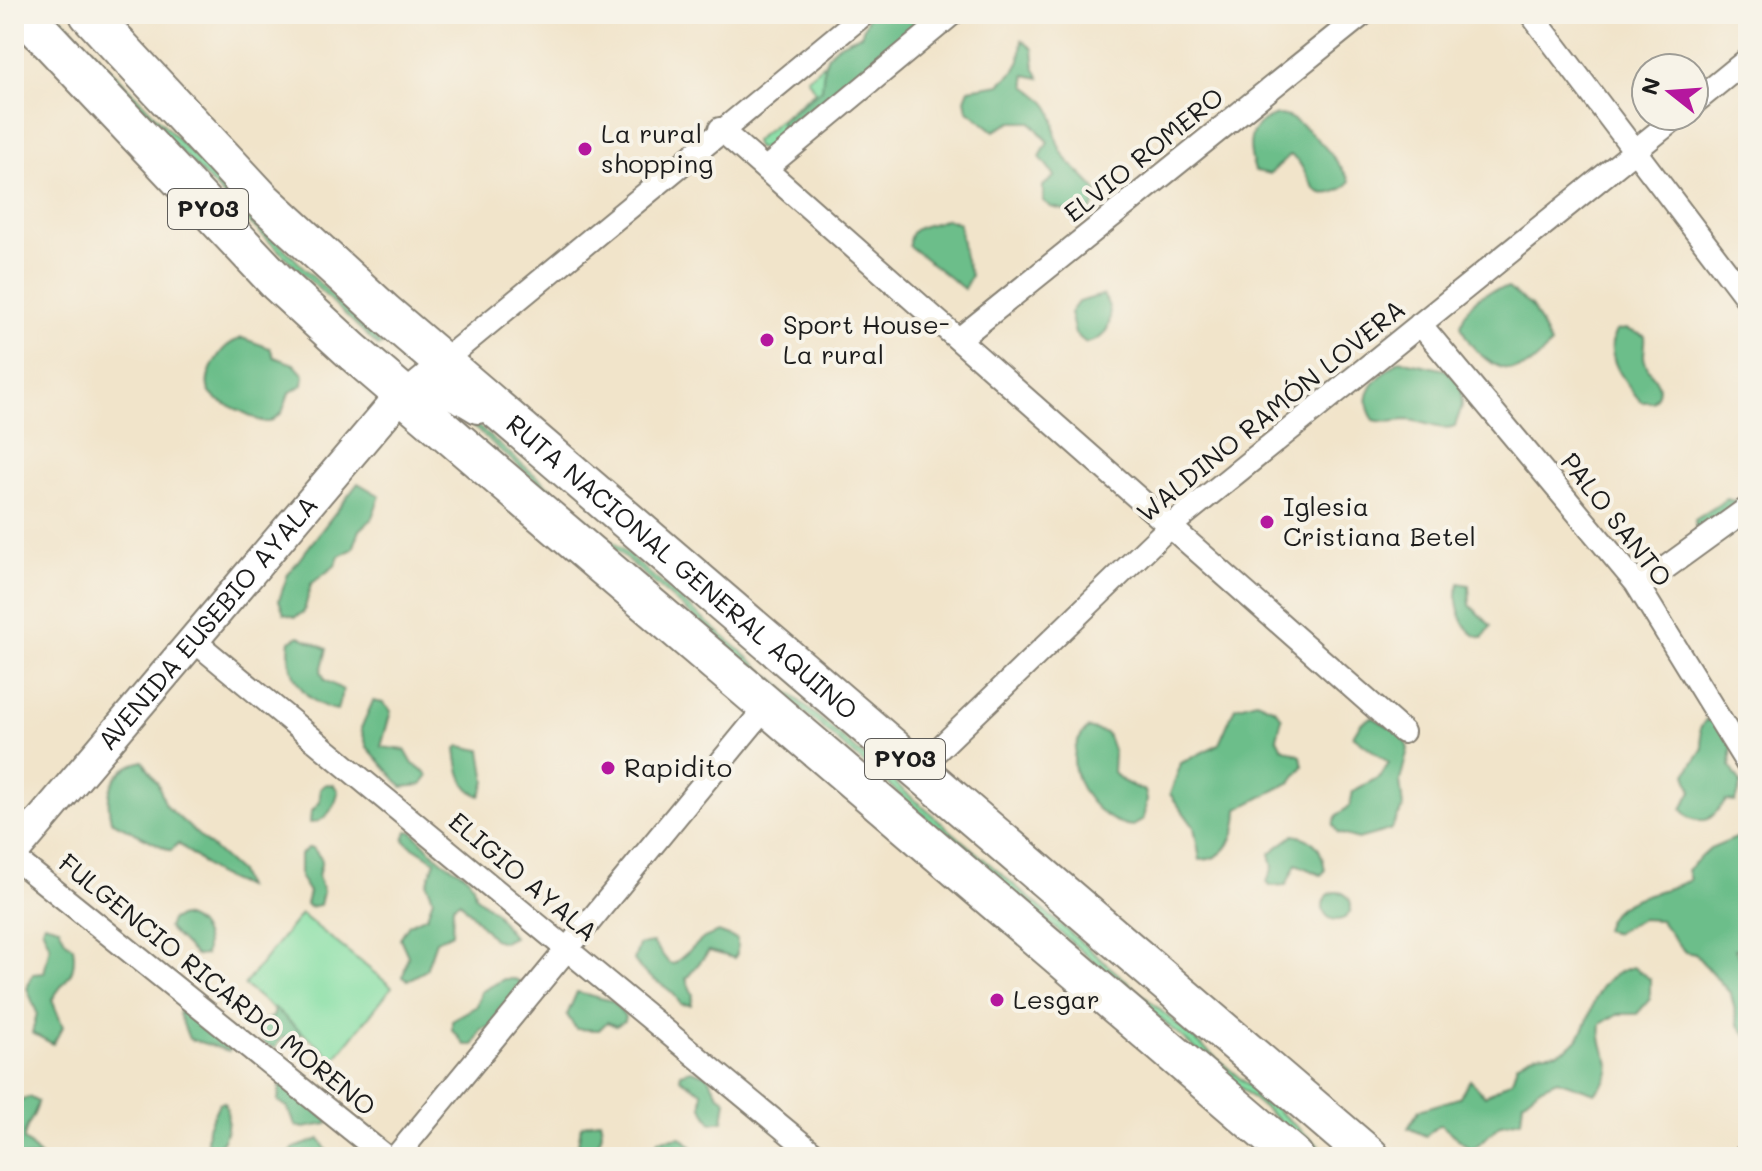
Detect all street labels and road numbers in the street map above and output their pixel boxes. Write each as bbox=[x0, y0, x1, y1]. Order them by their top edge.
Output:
street label: ELVIO ROMERO bbox=[1057, 79, 1230, 229]
road number: PY03 bbox=[168, 189, 248, 229]
street label: WALDINO RAMÓN LOVERA bbox=[1129, 291, 1412, 529]
street label: RUTA NACIONAL GENERAL AQUINO bbox=[500, 407, 865, 727]
street label: PALO SANTO bbox=[1554, 445, 1680, 593]
street label: AVENIDA EUSEBIO AYALA bbox=[90, 488, 325, 757]
road number: PY03 bbox=[865, 739, 945, 779]
street label: ELIGIO AYALA bbox=[442, 804, 605, 948]
street label: FULGENCIO RICARDO MORENO bbox=[52, 846, 383, 1123]

